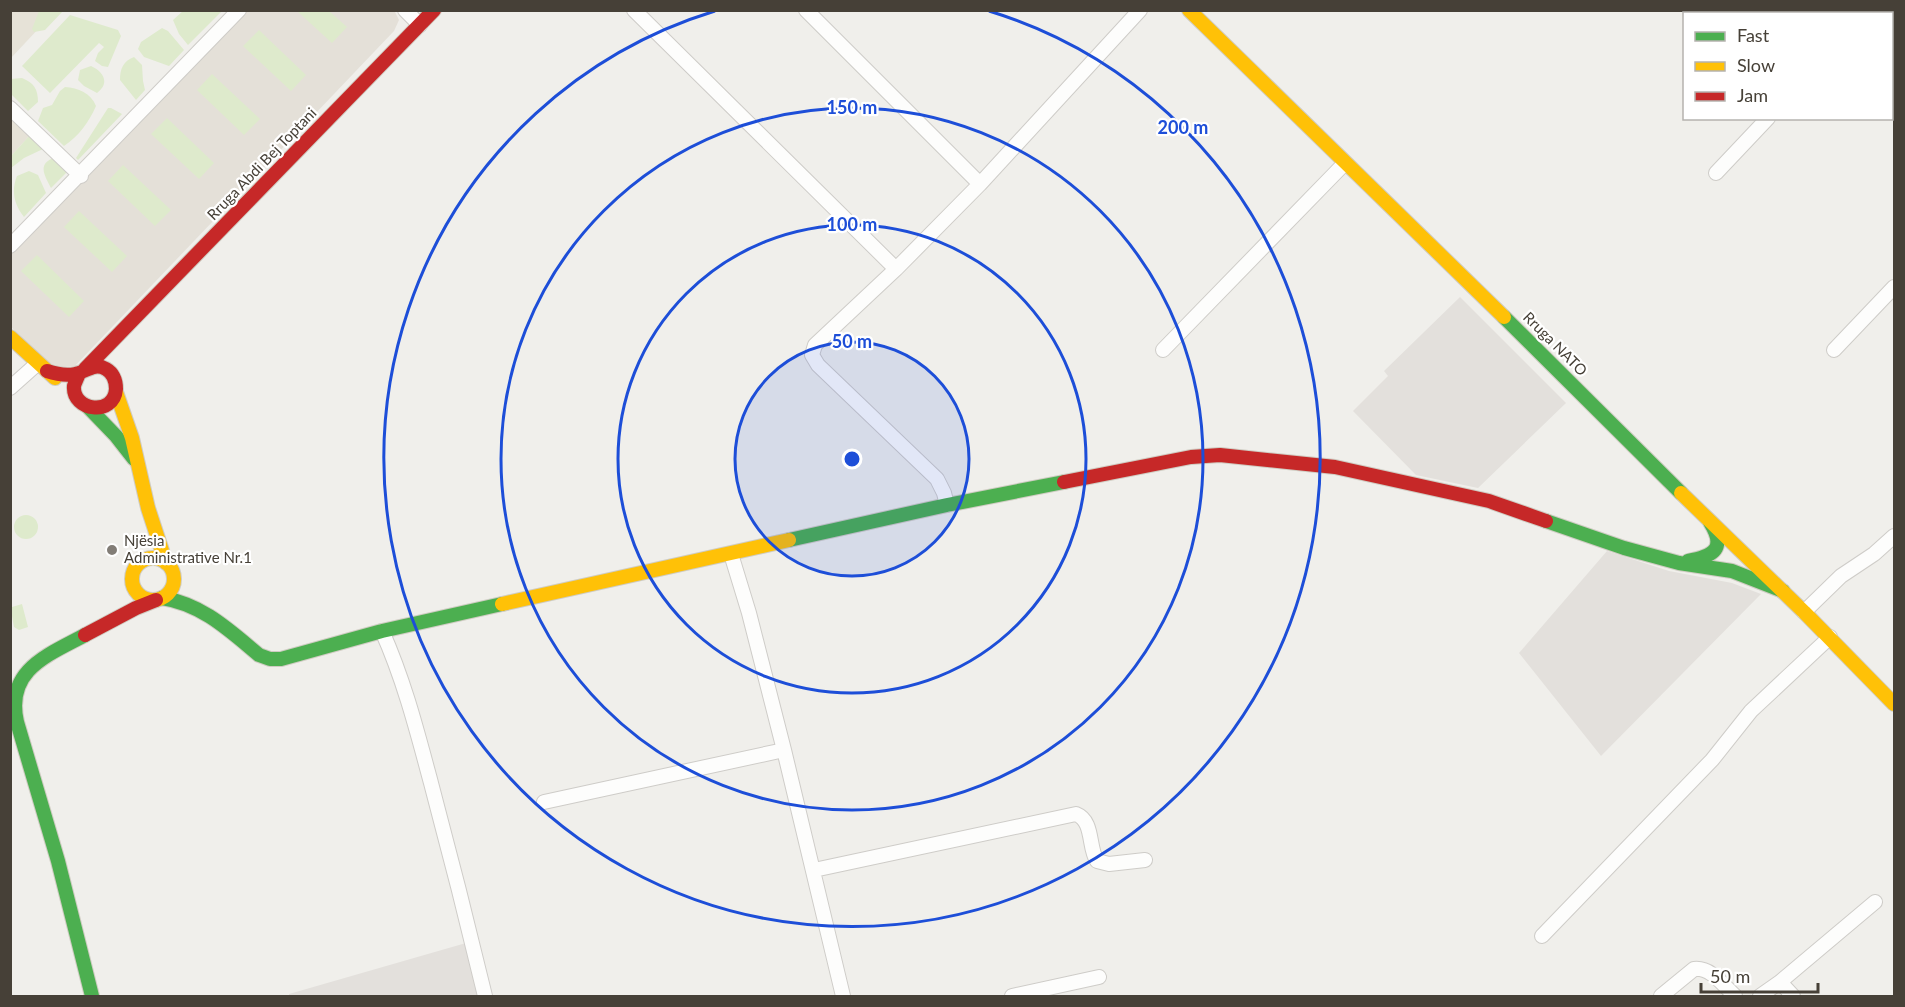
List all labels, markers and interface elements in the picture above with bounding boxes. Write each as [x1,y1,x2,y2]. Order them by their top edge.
legend [1683,12,1893,120]
text: Fast [1737,24,1770,46]
text: Slow [1737,54,1775,76]
text: Jam [1737,84,1768,106]
text: 150 m [827,96,877,118]
street label: Rruga Abdi Bej Toptani [203,103,320,223]
text: 200 m [1158,116,1208,138]
text: 100 m [827,213,877,235]
street label: Rruga NATO [1520,308,1591,379]
text: 50 m [832,330,872,352]
centre of rings [842,449,862,469]
place label: Njësia Administrative Nr.1 [124,531,252,566]
marker: Njësia Administrative Nr.1 [105,543,119,557]
scale bar [1701,956,1818,994]
text: 50 m [1710,965,1750,987]

